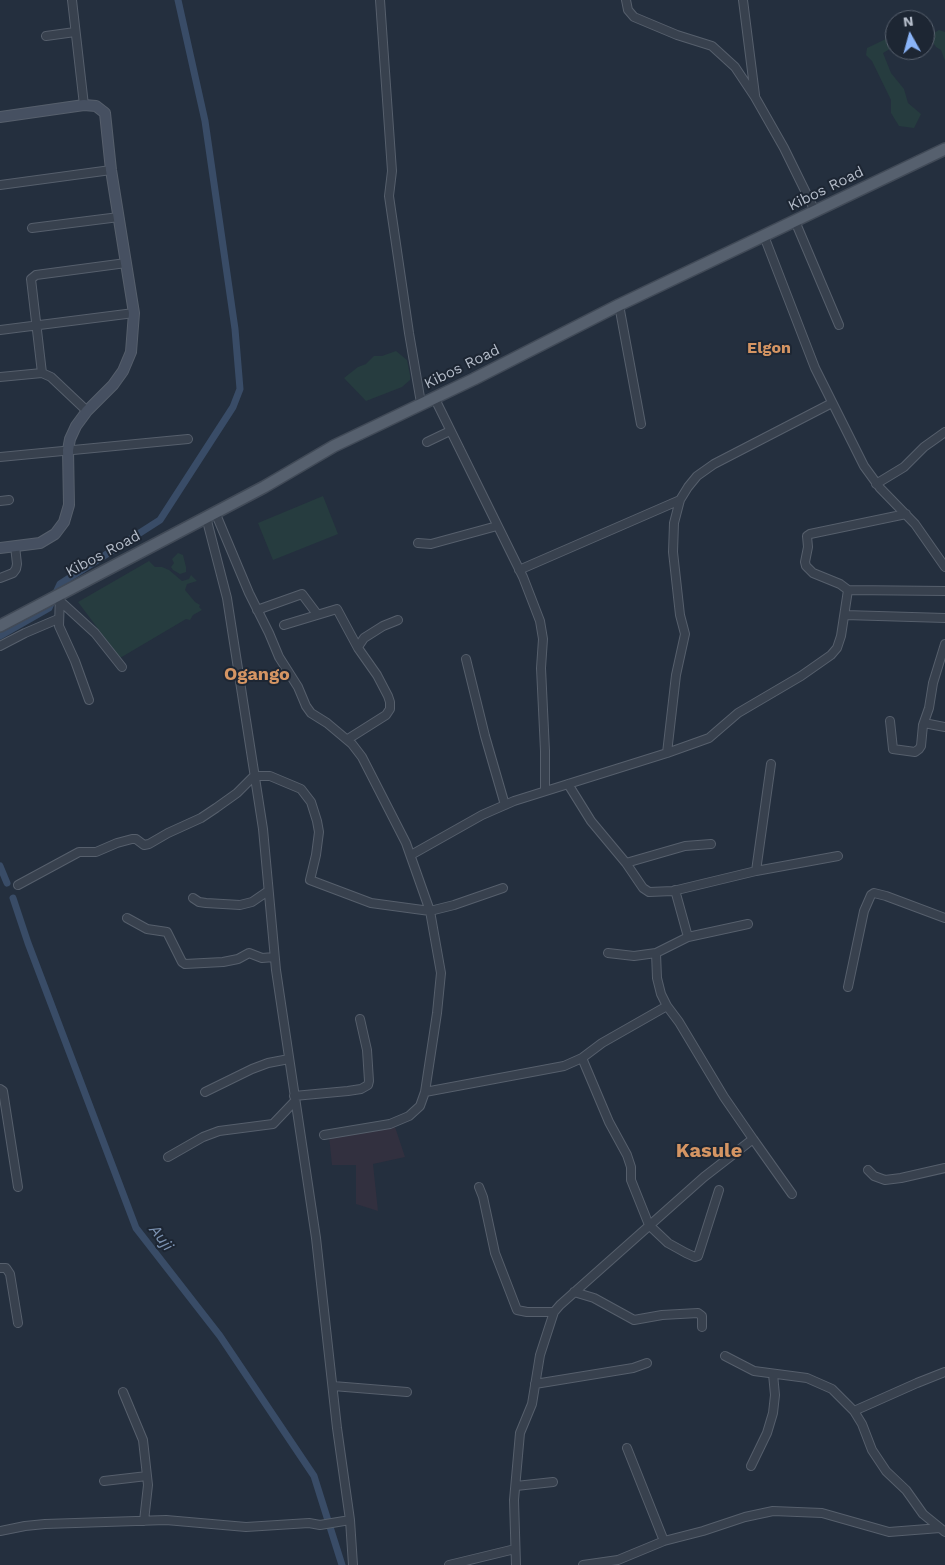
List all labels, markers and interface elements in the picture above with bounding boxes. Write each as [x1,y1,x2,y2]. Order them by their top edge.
north arrow [885,10,935,60]
text: N [902,13,914,30]
street label: Kibos Road [785,163,867,215]
district label: Elgon [747,338,791,358]
street label: Kibos Road [421,341,503,393]
street label: Kibos Road [63,527,143,581]
district label: Ogango [224,664,290,686]
district label: Kasule [676,1139,742,1163]
water label: Auji [145,1221,177,1255]

